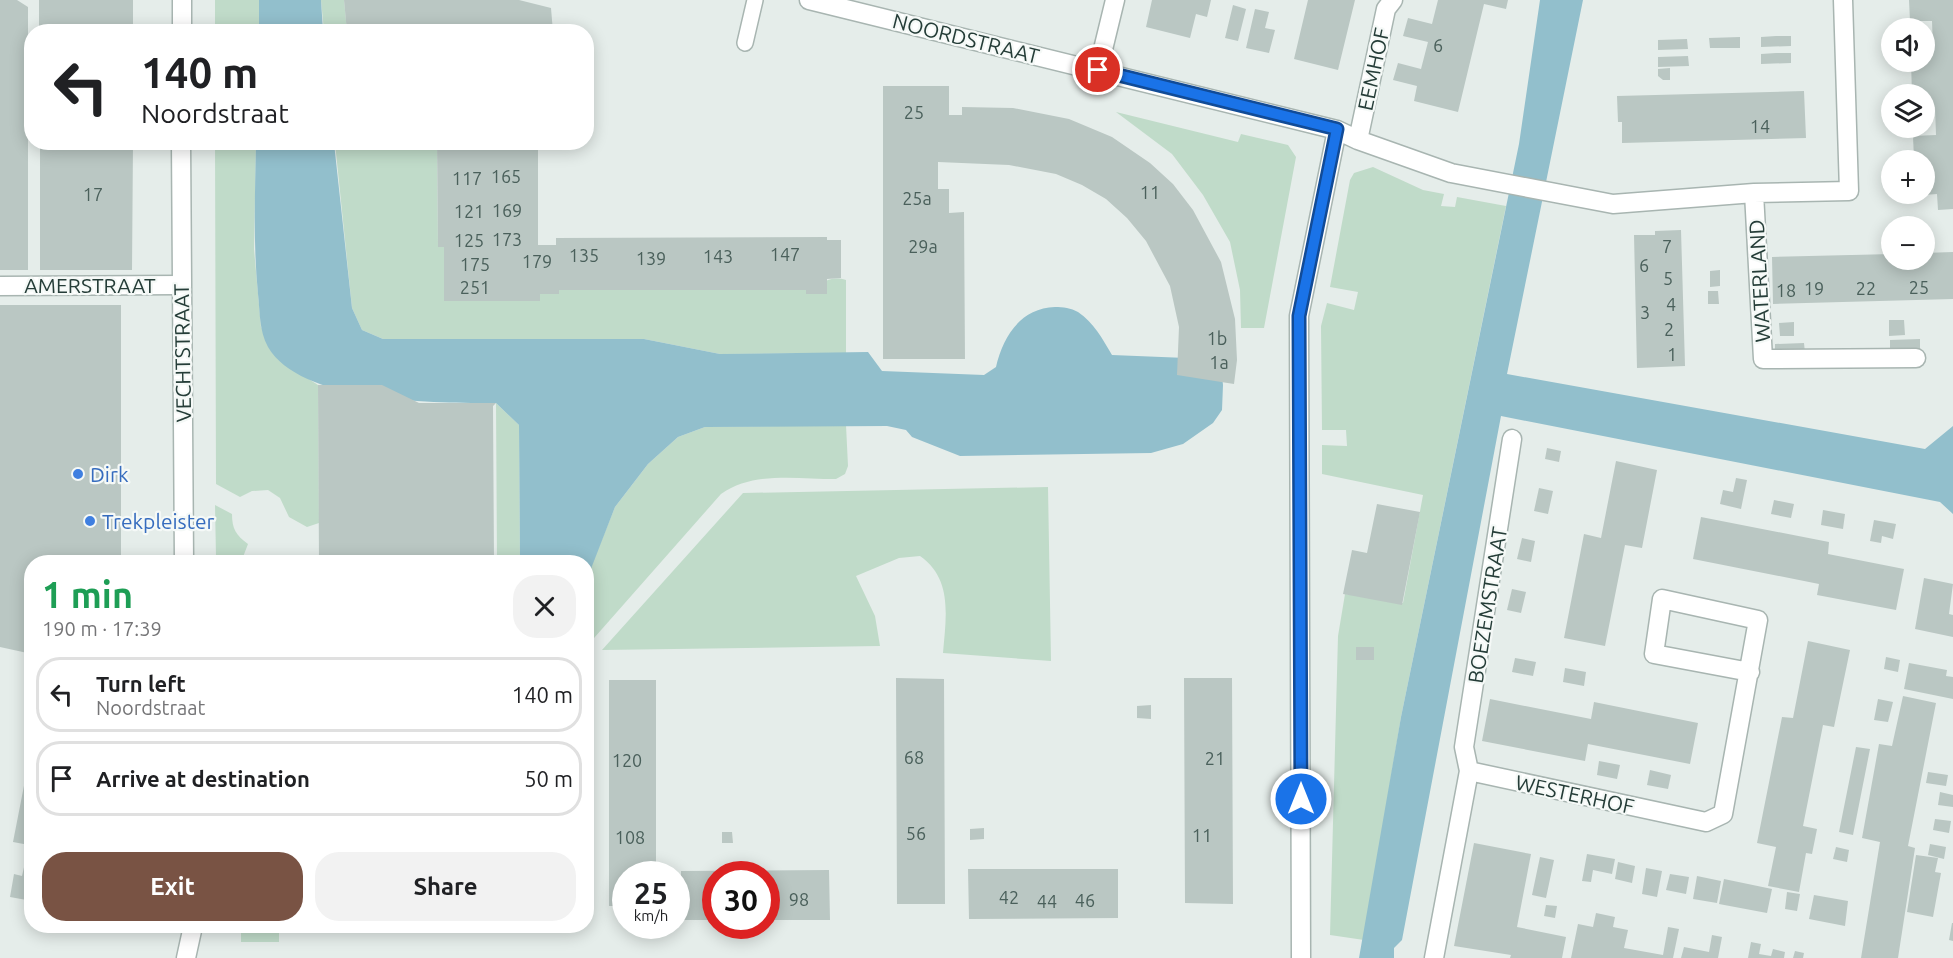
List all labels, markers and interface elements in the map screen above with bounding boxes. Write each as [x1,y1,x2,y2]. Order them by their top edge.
street label: NOORDSTRAAT [890,8,1042,68]
map controls [1881,18,1935,270]
button: sound [1881,18,1935,72]
street label: EEMHOF [1353,26,1393,112]
house number: 6 [1433,35,1443,55]
pin [1072,44,1123,95]
icon: left [42,48,120,126]
text: 140 m [141,49,258,96]
icon: arrive [1081,53,1114,86]
button: layers [1881,84,1935,138]
text: Noordstraat [141,98,289,128]
house number: 25 [904,102,924,122]
house number: 14 [1750,116,1770,136]
button: + [1881,150,1935,204]
house number: 165 [491,166,521,186]
house number: 117 [452,168,482,188]
house number: 11 [1140,182,1160,202]
house number: 17 [83,184,103,204]
house number: 25a [902,188,932,208]
house number: 169 [492,200,522,220]
house number: 121 [454,201,484,221]
button: − [1881,216,1935,270]
street label: WATERLAND [1744,219,1774,343]
house number: 173 [492,229,522,249]
house number: 125 [454,230,484,250]
house number: 29a [908,236,938,256]
house number: 7 [1662,236,1672,256]
house number: 147 [770,244,800,264]
house number: 135 [569,245,599,265]
house number: 143 [703,246,733,266]
house number: 139 [636,248,666,268]
house number: 179 [522,251,552,271]
house number: 175 [460,254,490,274]
house number: 6 [1639,255,1649,275]
house number: 5 [1663,268,1673,288]
street label: AMERSTRAAT [24,273,156,297]
house number: 251 [460,277,490,297]
house number: 25 [1909,277,1929,297]
house number: 19 [1804,278,1824,298]
house number: 22 [1856,278,1876,298]
house number: 18 [1776,280,1796,300]
street label: VECHTSTRAAT [169,283,195,423]
house number: 4 [1666,294,1676,314]
house number: 3 [1640,302,1650,322]
house number: 2 [1664,319,1674,339]
house number: 1b [1207,328,1227,348]
house number: 1 [1667,344,1677,364]
house number: 1a [1209,352,1229,372]
place label: Dirk [90,462,129,486]
marker: Dirk [71,467,85,481]
place label: Trekpleister [102,509,214,533]
marker: Trekpleister [83,514,97,528]
street label: BOEZEMSTRAAT [1463,525,1511,685]
text: 1 min [42,574,133,615]
button: close [513,575,576,638]
text: 190 m · 17:39 [42,617,162,640]
text: Turn left [96,671,186,696]
icon: left [45,678,78,711]
text: 140 m [512,682,573,707]
text: Noordstraat [96,696,205,719]
house number: 68 [904,747,924,767]
house number: 21 [1205,748,1225,768]
house number: 120 [612,750,642,770]
icon: arrive [45,762,78,795]
text: Arrive at destination [96,766,310,791]
text: 50 m [524,766,573,791]
position arrow [1269,767,1333,831]
street label: WESTERHOF [1513,770,1637,818]
house number: 56 [906,823,926,843]
house number: 11 [1192,825,1212,845]
house number: 108 [615,827,645,847]
button: Exit [42,852,303,921]
button: Share [315,852,576,921]
speed limit sign: 30 [702,861,780,939]
text: 25 [634,876,668,910]
house number: 42 [999,887,1019,907]
house number: 98 [789,889,809,909]
house number: 46 [1075,890,1095,910]
house number: 44 [1037,891,1057,911]
text: km/h [634,907,668,924]

